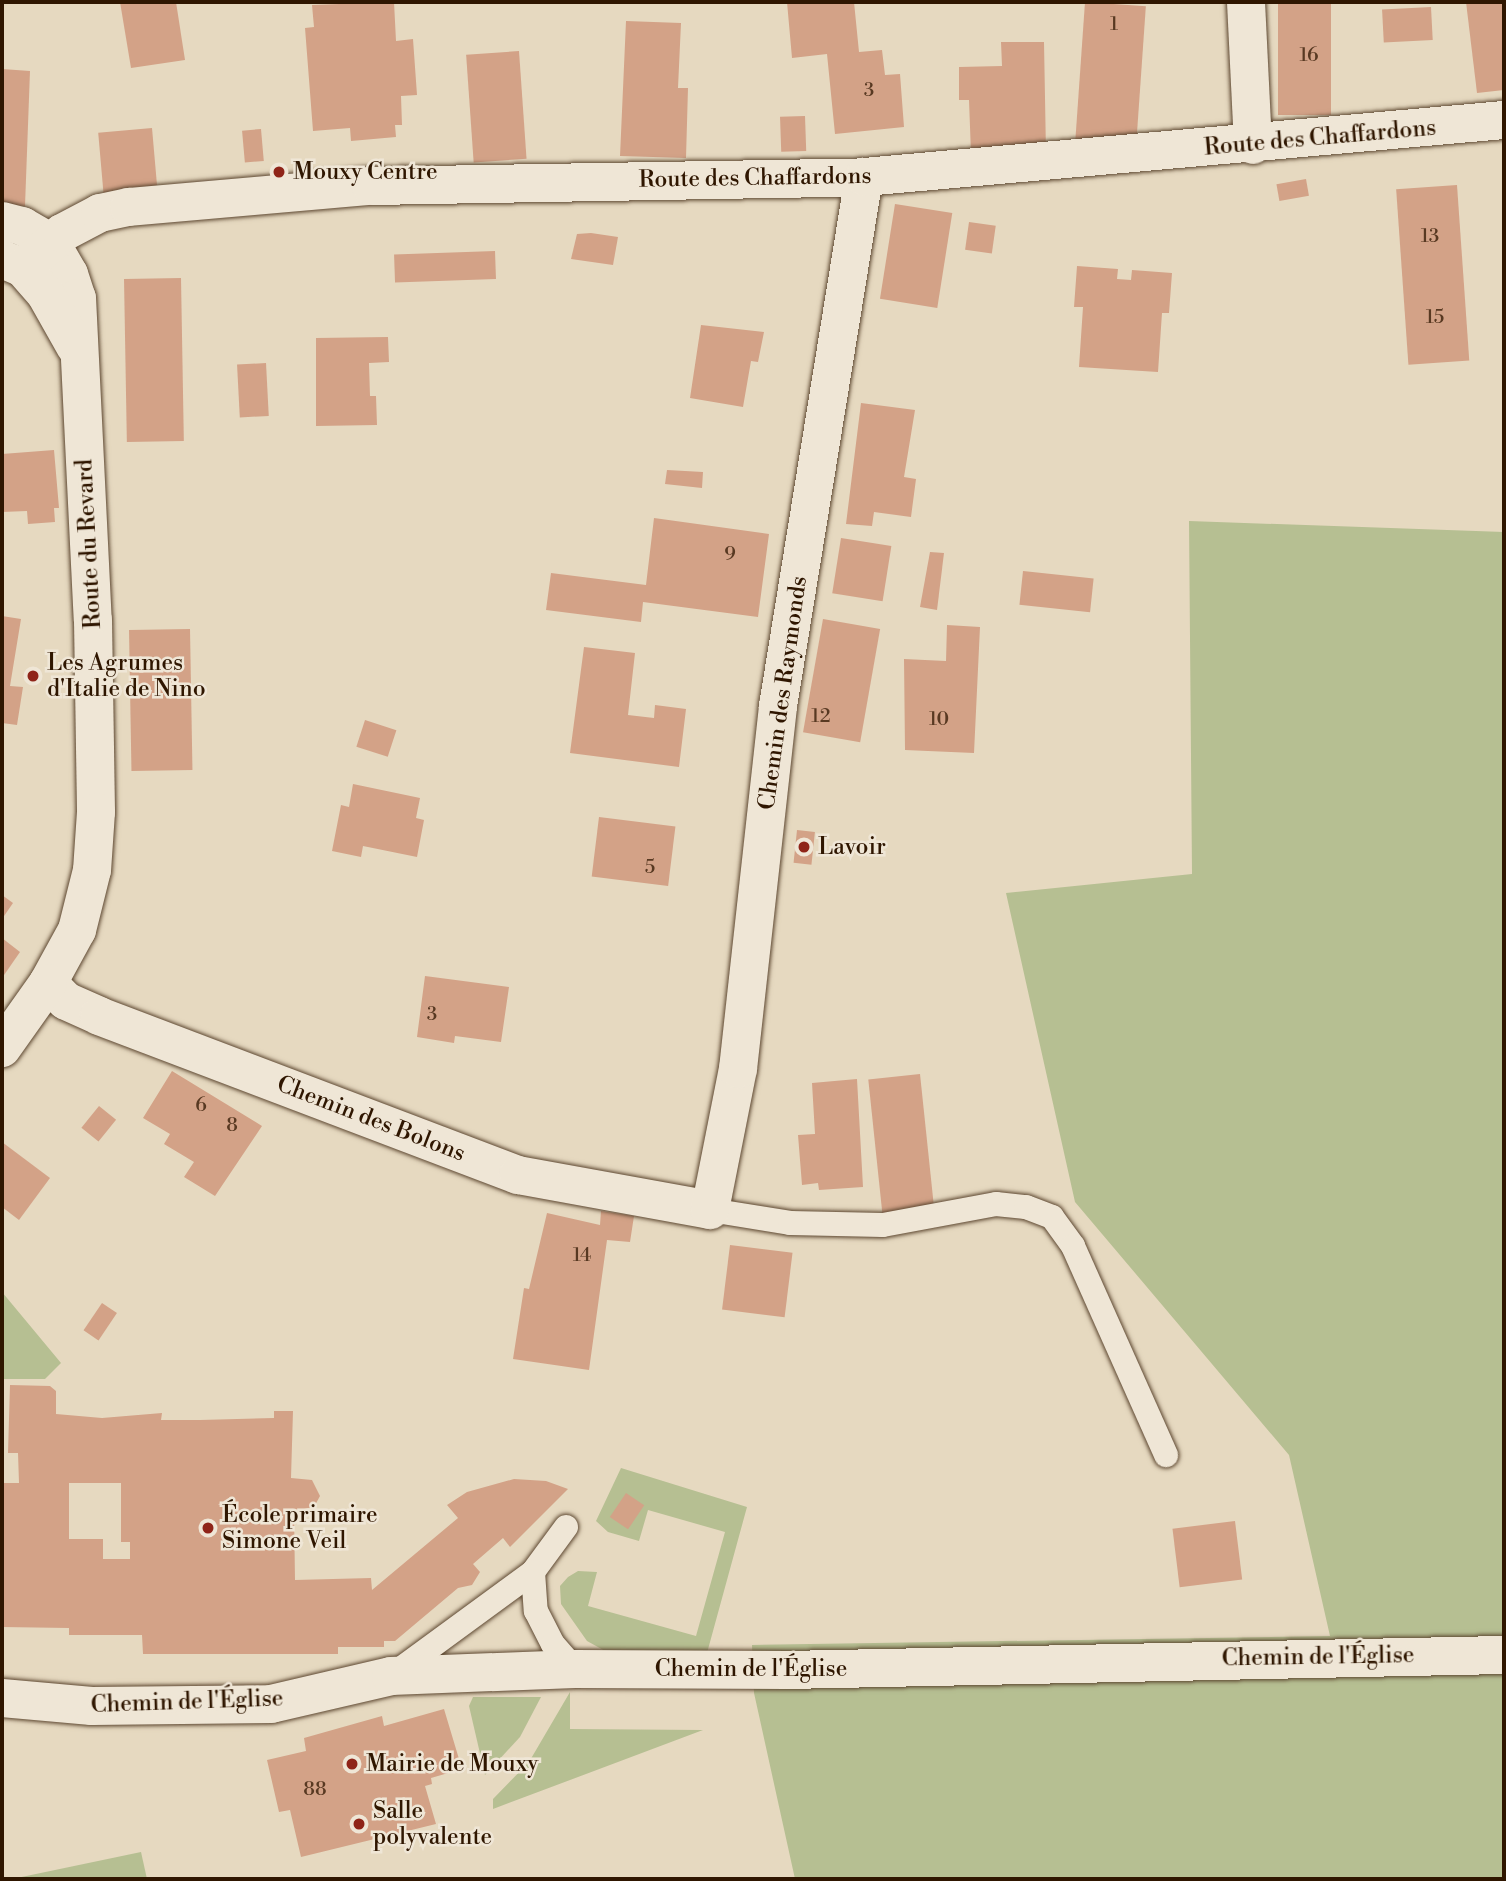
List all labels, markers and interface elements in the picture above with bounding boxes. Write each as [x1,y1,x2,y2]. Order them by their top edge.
house number: 1 [1110,14,1118,36]
house number: 16 [1299,45,1319,67]
house number: 3 [864,80,874,102]
street label: Route des Chaffardons [1203,114,1437,162]
place label: Mouxy Centre [293,158,438,186]
street label: Route des Chaffardons [638,162,872,194]
marker: Mouxy Centre [271,164,287,180]
house number: 13 [1421,226,1439,248]
house number: 15 [1426,307,1444,329]
street label: Route du Revard [71,458,107,630]
house number: 9 [724,544,736,566]
street label: Chemin des Raymonds [753,574,813,812]
place label: Les Agrumes d'Italie de Nino [47,649,206,703]
marker: Les Agrumes d'Italie de Nino [25,668,41,684]
house number: 12 [811,706,831,728]
house number: 10 [929,709,949,731]
place label: Lavoir [818,833,886,861]
marker: Lavoir [796,839,812,855]
house number: 5 [645,857,655,879]
house number: 3 [427,1004,437,1026]
street label: Chemin des Bolons [273,1070,469,1168]
house number: 6 [195,1095,207,1117]
house number: 8 [226,1115,238,1137]
house number: 14 [573,1245,591,1267]
place label: École primaire Simone Veil [222,1501,378,1555]
marker: École primaire Simone Veil [200,1520,216,1536]
street label: Chemin de l'Église [1221,1642,1415,1672]
street label: Chemin de l'Église [655,1655,847,1683]
street label: Chemin de l'Église [90,1685,284,1719]
place label: Mairie de Mouxy [366,1750,538,1778]
marker: Mairie de Mouxy [344,1756,360,1772]
house number: 88 [303,1779,327,1801]
place label: Salle polyvalente [373,1797,492,1851]
marker: Salle polyvalente [351,1816,367,1832]

